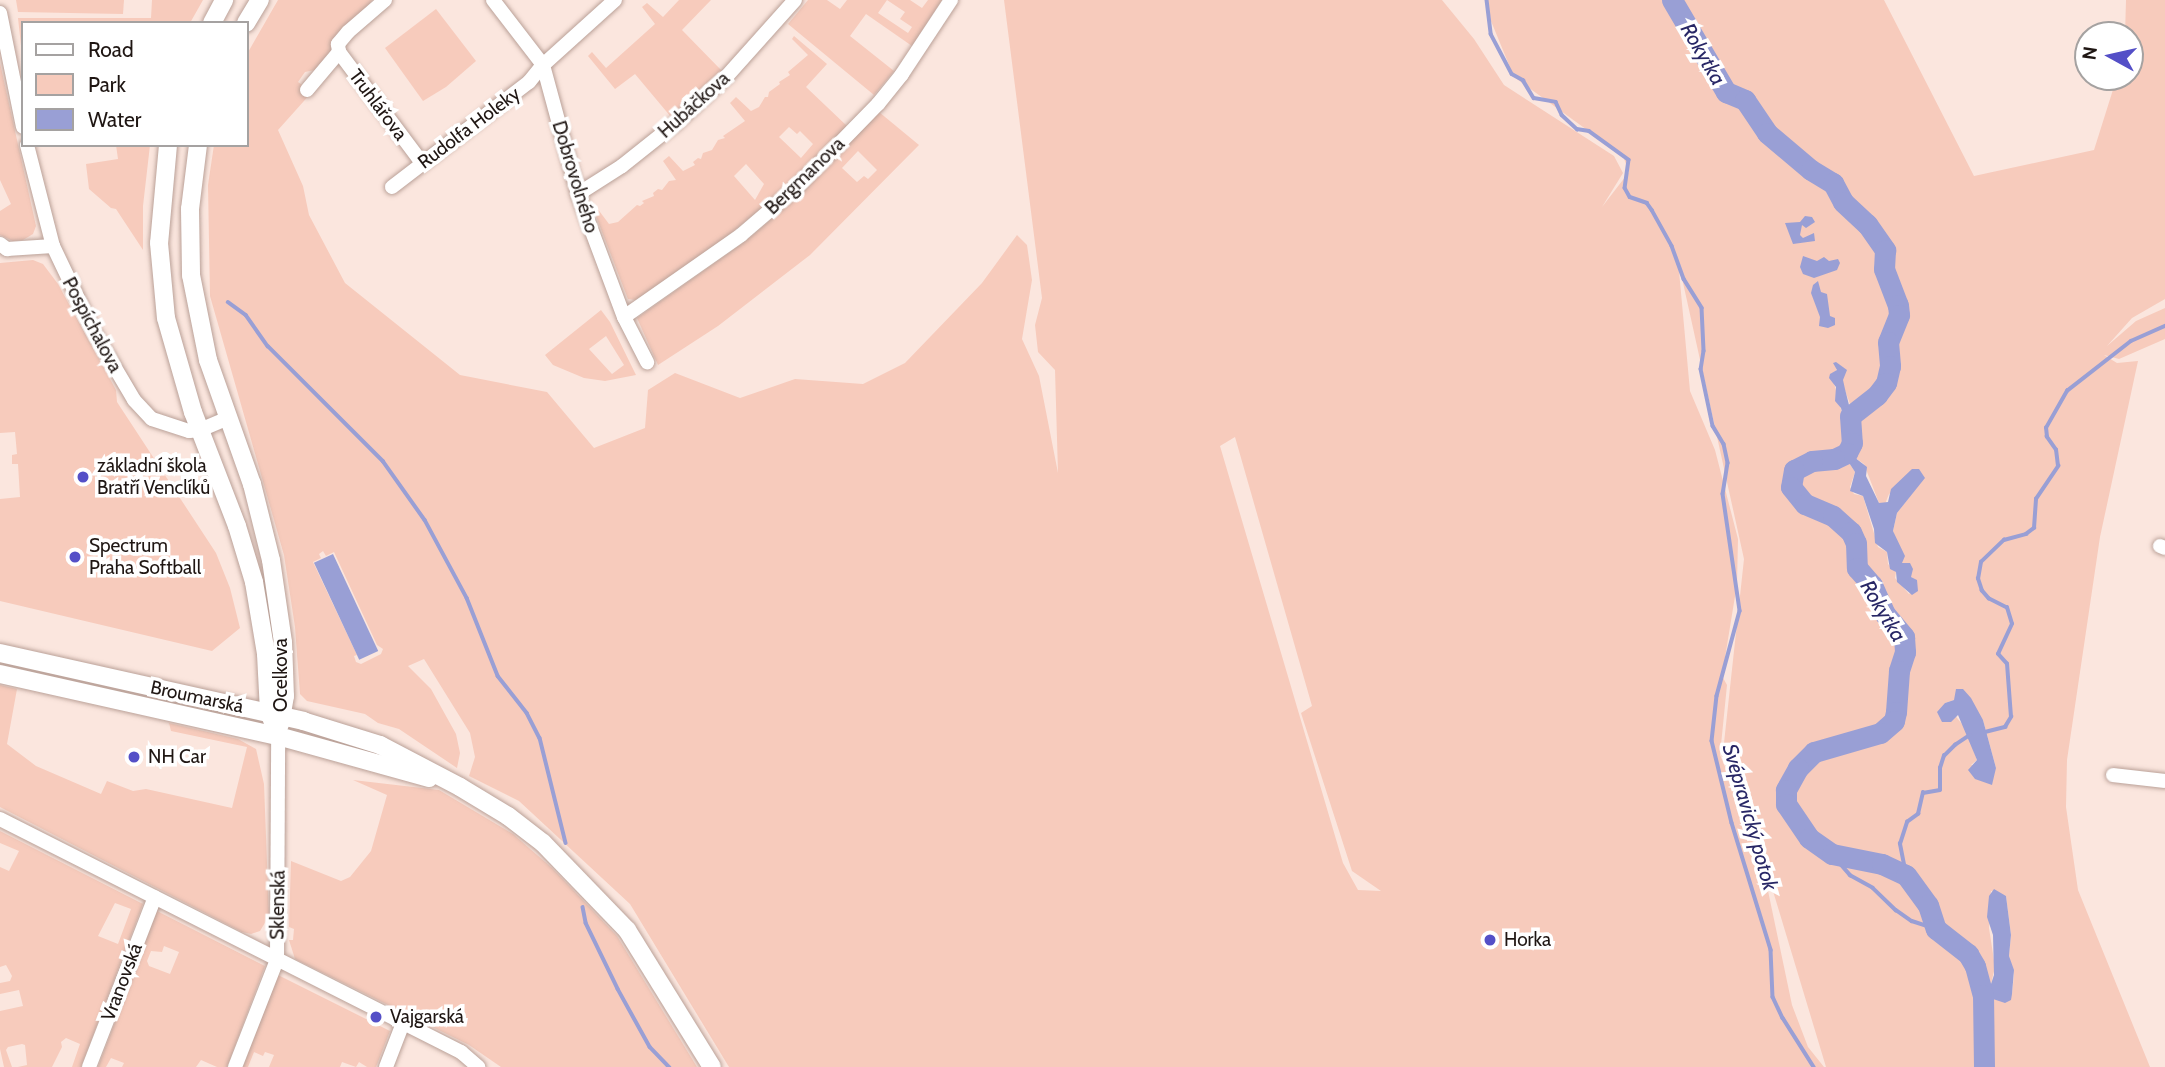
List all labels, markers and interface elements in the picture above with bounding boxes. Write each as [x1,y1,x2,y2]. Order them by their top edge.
water label: Rokytka [1675,18,1731,90]
legend [21,21,248,147]
north arrow [2074,21,2144,91]
text: Road [88,37,134,62]
text: N [2077,45,2102,62]
street label: Truhlářova [344,65,412,145]
street label: Hubáčkova [654,67,734,143]
text: Park [88,72,126,97]
street label: Rudolfa Holeky [413,82,525,174]
text: Water [88,107,141,132]
street label: Dobrovolného [547,118,603,236]
street label: Bergmanova [761,133,849,219]
street label: Pospíchalova [57,273,127,377]
place label: základní škola Bratří Venclíků [97,455,210,499]
marker: základní škola Bratří Venclíků [75,469,91,485]
place label: Spectrum Praha Softball [89,535,201,579]
marker: Spectrum Praha Softball [67,549,83,565]
water label: Rokytka [1855,576,1911,646]
street label: Ocelkova [270,638,292,712]
street label: Broumarská [148,676,246,718]
water label: Svépravický potok [1717,741,1783,893]
place label: NH Car [148,746,206,768]
marker: NH Car [126,749,142,765]
street label: Sklenská [266,870,290,940]
place label: Horka [1504,929,1551,951]
marker: Horka [1482,932,1498,948]
street label: Vranovská [97,940,147,1024]
place label: Vajgarská [390,1006,464,1028]
marker: Vajgarská [368,1009,384,1025]

